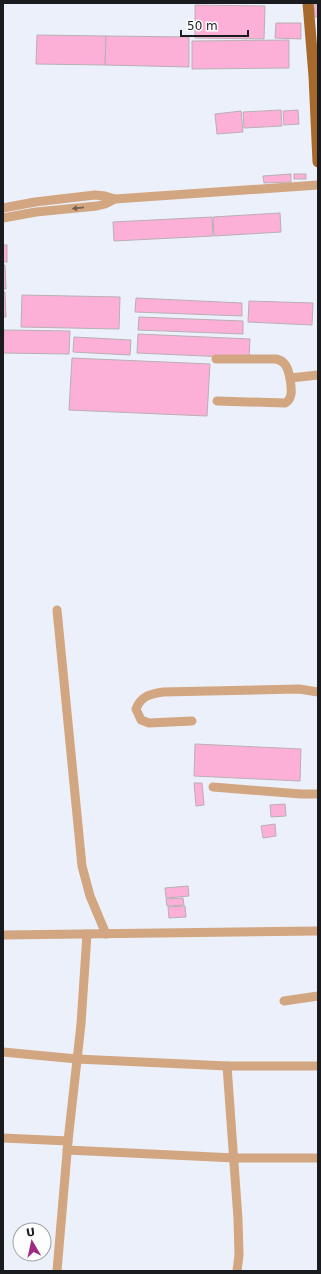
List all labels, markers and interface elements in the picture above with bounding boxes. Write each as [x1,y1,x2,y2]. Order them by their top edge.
scale bar [181,12,248,38]
text: 50 m [187,19,218,33]
one-way arrow [72,205,84,211]
north arrow [12,1222,52,1262]
text: U [25,1225,36,1240]

